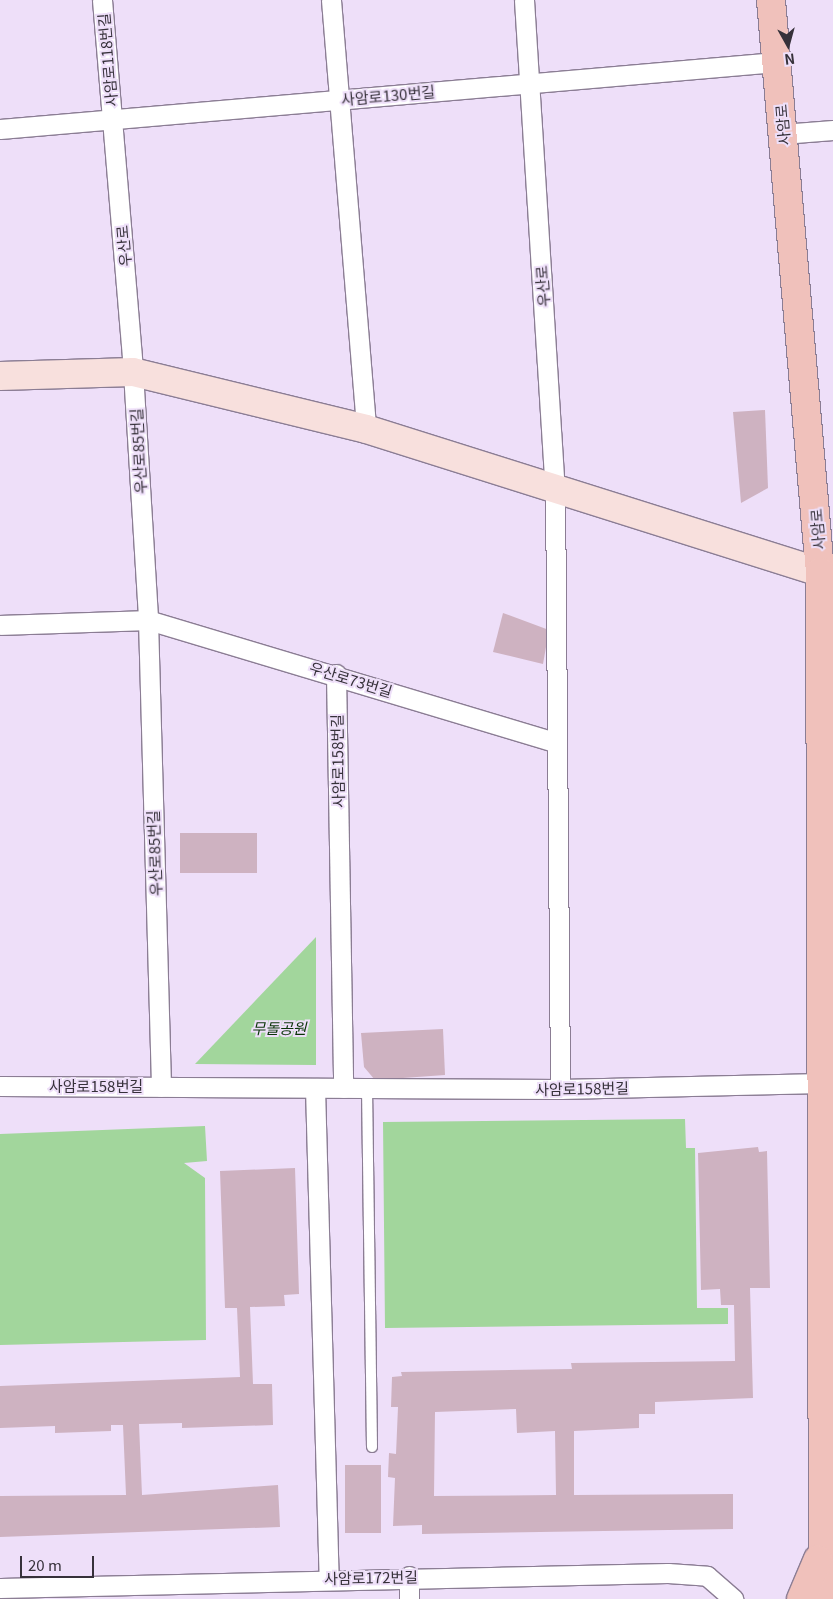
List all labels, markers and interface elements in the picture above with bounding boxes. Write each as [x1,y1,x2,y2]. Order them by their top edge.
street label: 사암로118번길 [94,12,120,108]
north arrow [763,20,813,70]
text: N [783,49,796,70]
street label: 사암로130번길 [340,82,436,108]
street label: 사암로 [771,104,793,146]
street label: 우산로 [112,225,134,267]
street label: 우산로 [532,265,552,307]
street label: 우산로85번길 [127,408,149,494]
street label: 사암로 [806,508,828,550]
street label: 우산로73번길 [307,658,395,700]
street label: 사암로158번길 [327,714,347,808]
street label: 우산로85번길 [144,810,164,896]
park label: 무돌공원 [251,1019,307,1037]
street label: 사암로158번길 [49,1077,143,1095]
street label: 사암로158번길 [535,1078,629,1098]
scale bar [22,1546,96,1578]
text: 20 m [28,1554,62,1575]
street label: 사암로172번길 [324,1567,418,1587]

